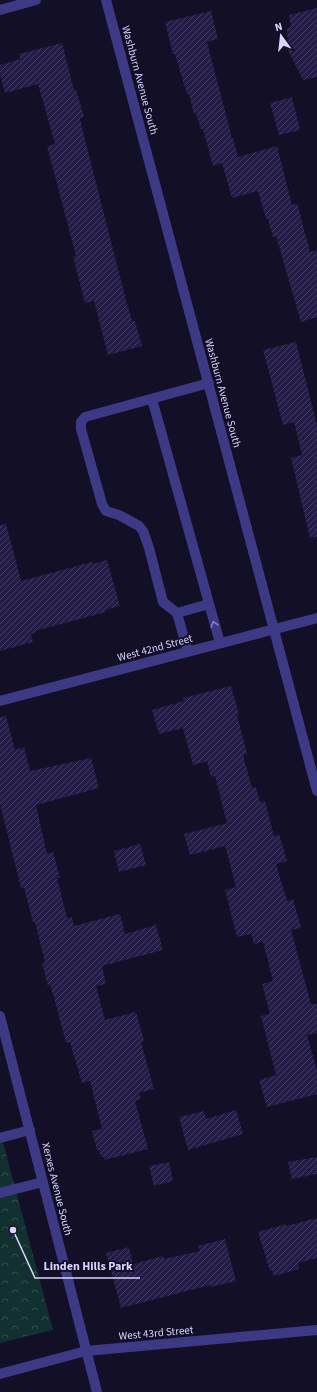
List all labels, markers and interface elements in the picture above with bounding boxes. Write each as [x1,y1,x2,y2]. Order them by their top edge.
north arrow [261,16,301,56]
text: N [273,19,284,35]
street label: Washburn Avenue South [118,24,162,136]
street label: Washburn Avenue South [201,337,245,449]
one-way arrow [210,621,219,628]
street label: West 42nd Street [116,631,195,665]
street label: Xerxes Avenue South [38,1141,76,1237]
callout: Linden Hills Park [35,1254,140,1278]
text: Linden Hills Park [43,1258,133,1275]
street label: West 43rd Street [118,1322,194,1344]

